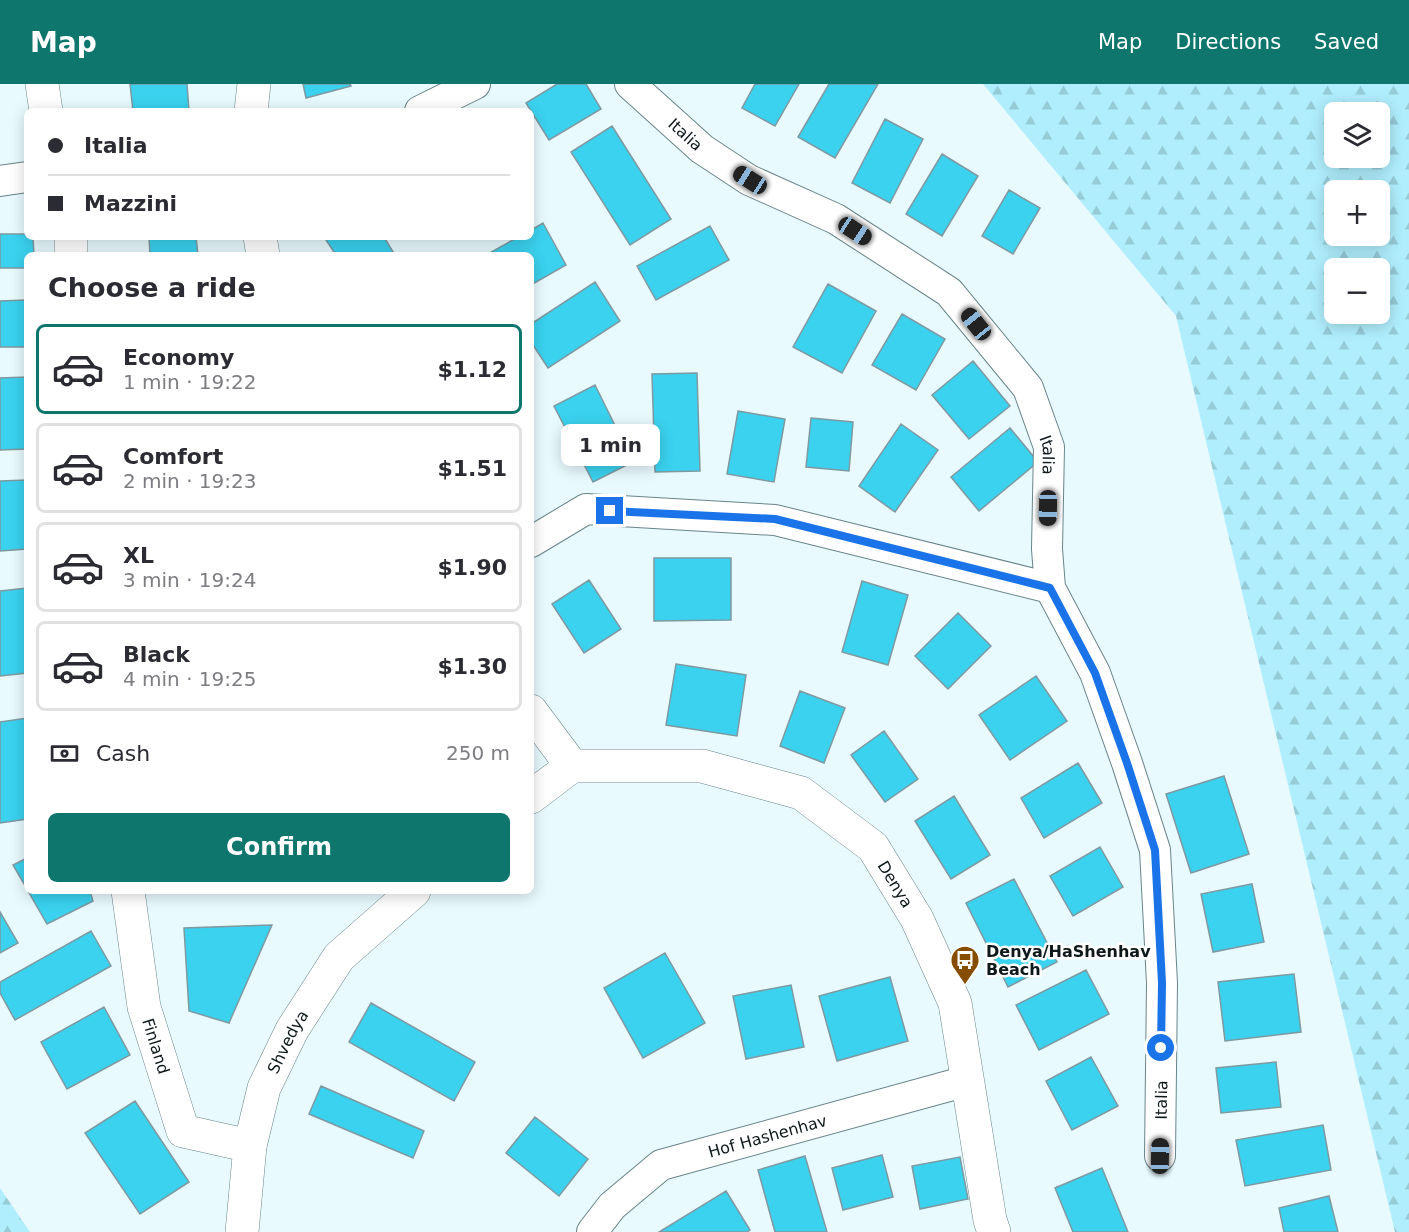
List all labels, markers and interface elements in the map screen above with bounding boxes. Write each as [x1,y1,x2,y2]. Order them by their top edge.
text: Map [30,26,97,59]
text: Map [1098,30,1142,54]
text: Directions [1175,30,1281,54]
text: Saved [1314,30,1379,54]
map controls [1324,102,1390,324]
button: layers [1324,102,1390,168]
street label: Italia [664,114,706,155]
text: Italia [84,133,147,158]
car [730,163,770,197]
button: + [1324,180,1390,246]
text: Mazzini [84,191,177,216]
car [835,214,875,248]
button: − [1324,258,1390,324]
text: Choose a ride [48,272,256,303]
car [958,304,994,344]
icon: car [51,342,105,396]
text: Economy [123,345,234,370]
text: $1.12 [437,357,507,382]
text: 1 min · 19:22 [123,370,257,394]
callout: 1 min [560,424,660,466]
text: 1 min [579,433,642,457]
street label: Italia [1036,433,1058,475]
icon: car [51,441,105,495]
text: Comfort [123,444,223,469]
text: $1.51 [437,456,507,481]
text: 2 min · 19:23 [123,469,257,493]
car [1039,490,1057,526]
route end [596,497,623,524]
icon: car [51,540,105,594]
text: XL [123,543,154,568]
text: $1.90 [437,555,507,580]
text: 3 min · 19:24 [123,568,257,592]
icon: car [51,639,105,693]
text: Black [123,642,190,667]
text: $1.30 [437,654,507,679]
text: 4 min · 19:25 [123,667,257,691]
icon: cash [48,737,81,770]
text: Cash [96,741,150,766]
text: 250 m [446,741,510,765]
button: Confirm [48,813,510,882]
street label: Denya [874,857,917,911]
place label: Denya/HaShenhav Beach [986,942,1151,979]
bus stop icon: Denya/HaShenhav Beach [949,944,981,986]
street label: Shvedya [263,1007,312,1077]
street label: Finland [138,1016,173,1076]
route start [1147,1034,1174,1061]
street label: Italia [1152,1080,1171,1120]
street label: Hof Hashenhav [706,1111,829,1162]
car [1151,1138,1169,1174]

